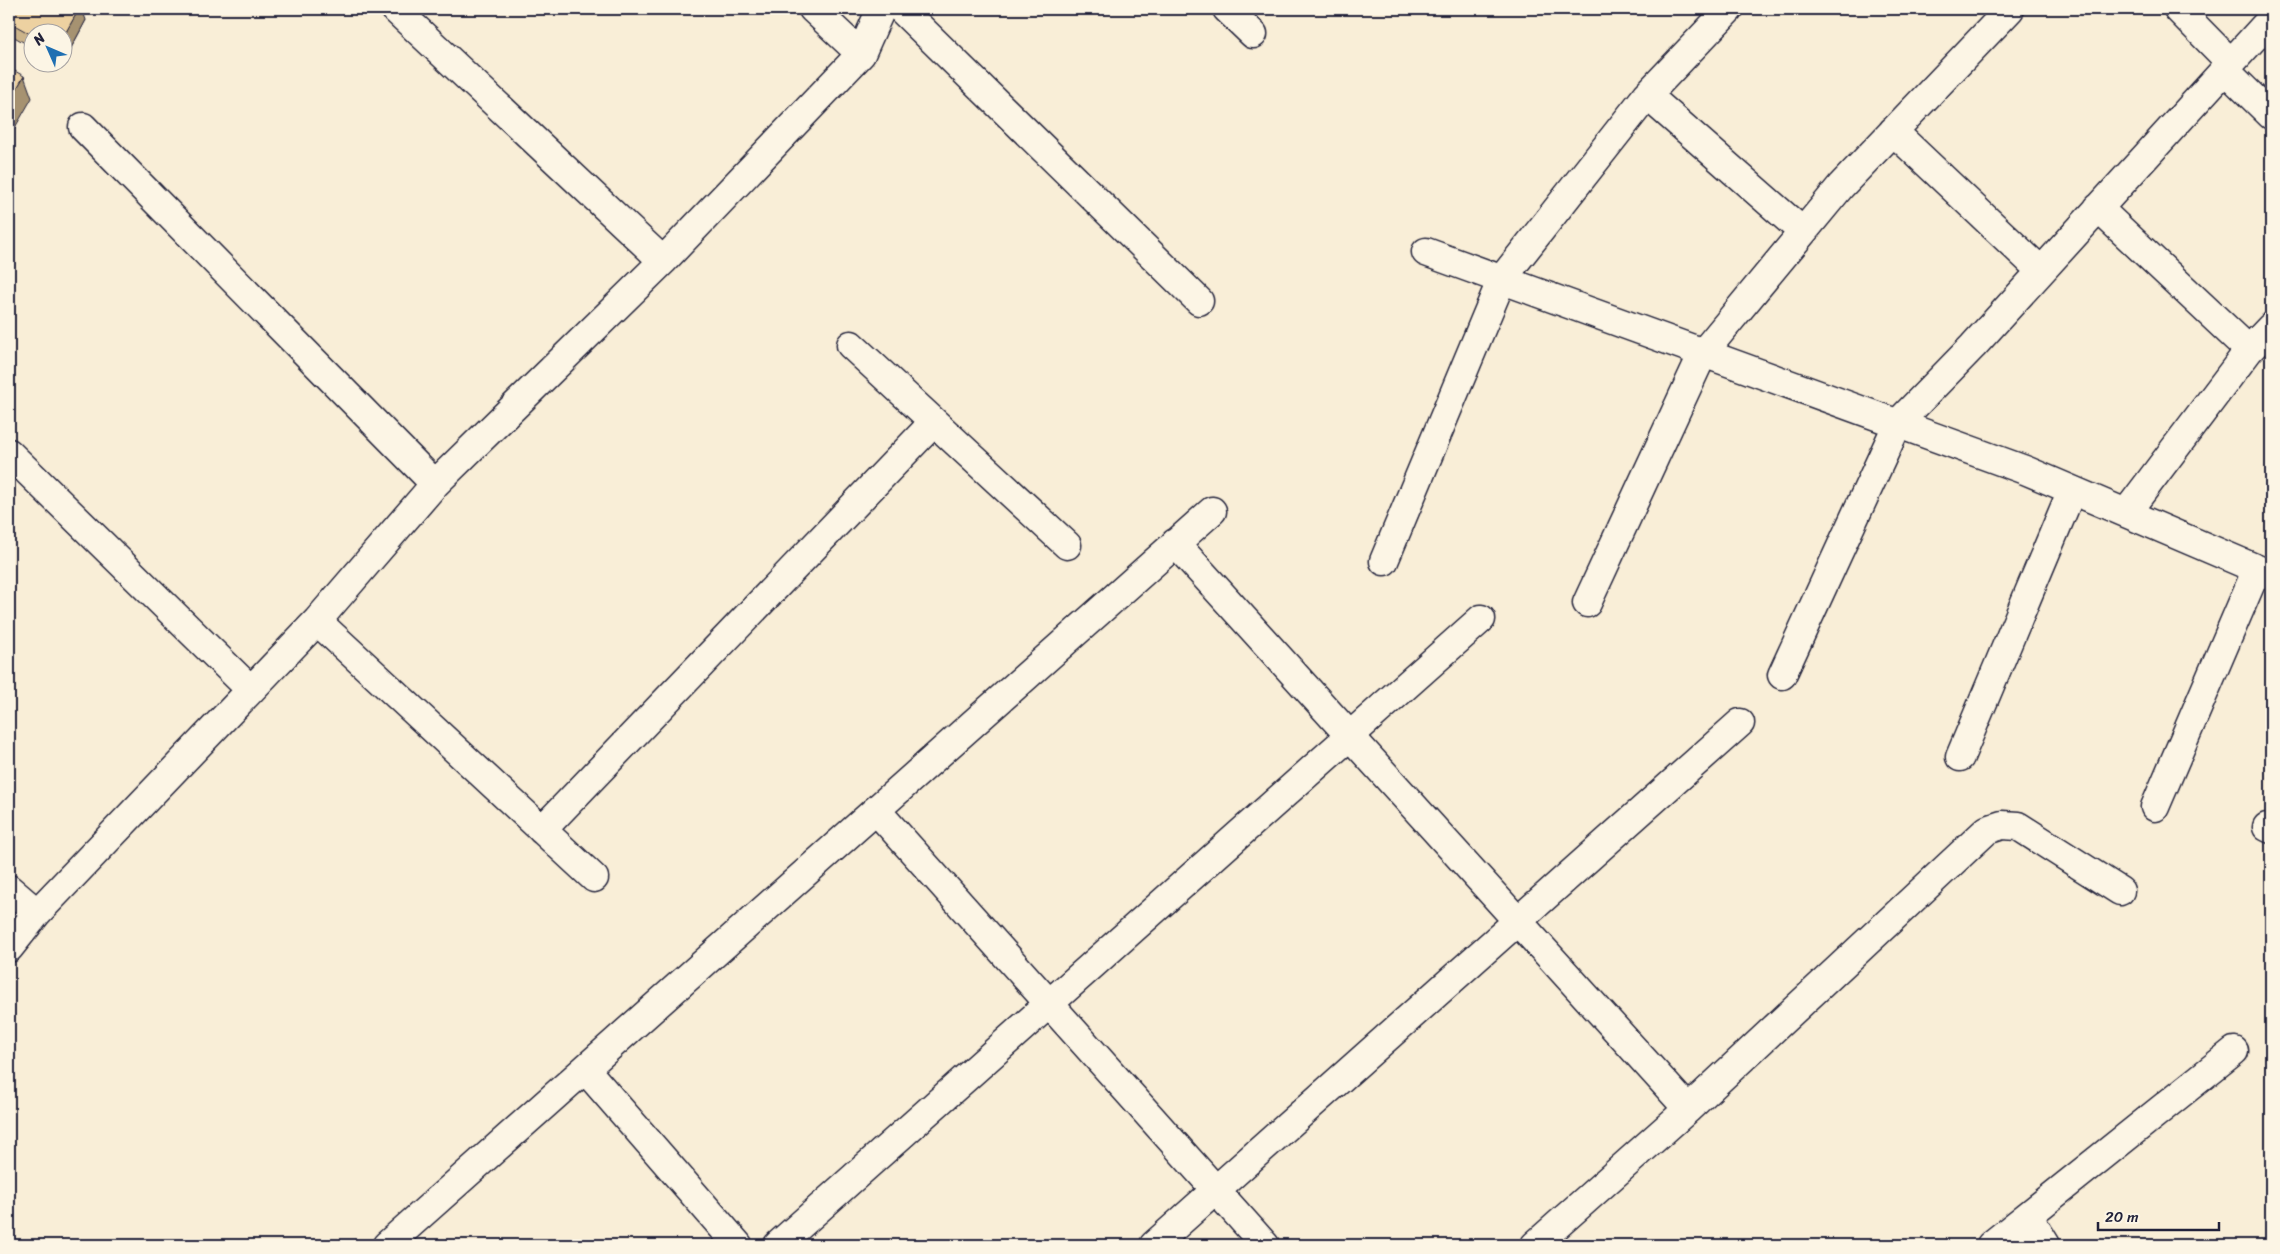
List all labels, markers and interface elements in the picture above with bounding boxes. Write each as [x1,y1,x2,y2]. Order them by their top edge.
north arrow [22,22,72,72]
text: N [26,27,52,52]
scale bar [2098,1199,2219,1231]
text: 20 m [2105,1204,2139,1230]

